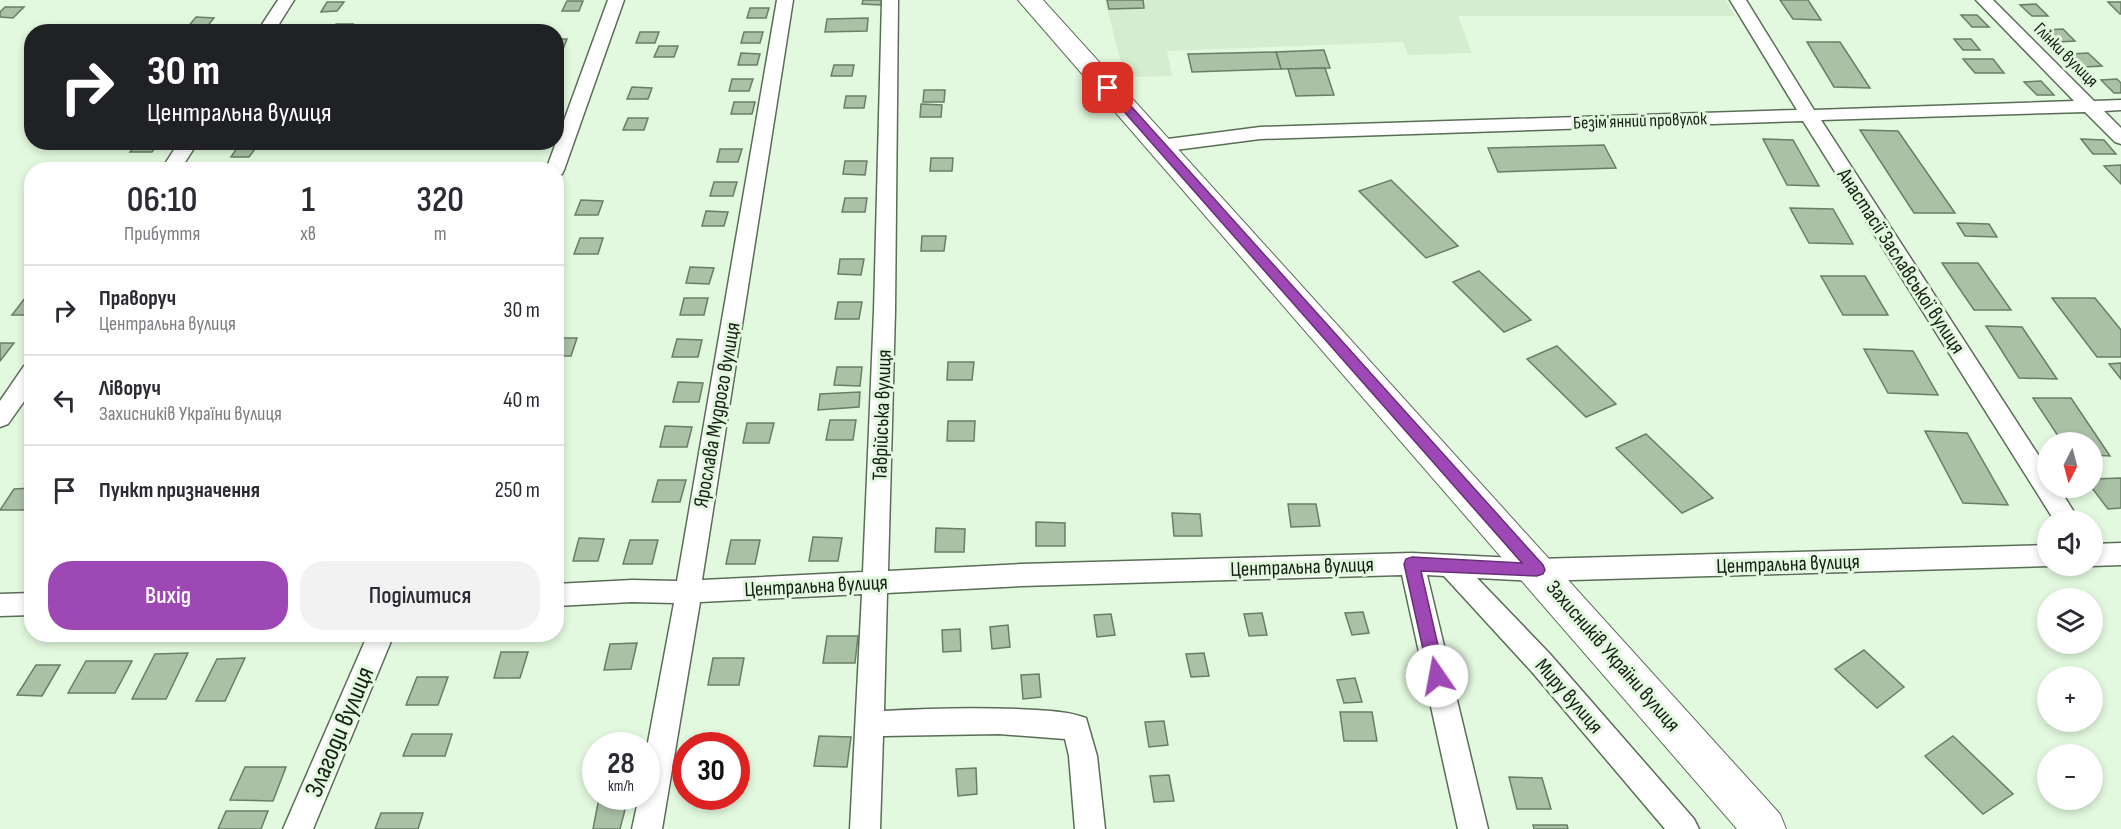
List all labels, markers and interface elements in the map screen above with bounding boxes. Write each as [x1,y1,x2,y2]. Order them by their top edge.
street label: Глінки вулиця [2029,18,2103,92]
text: 30 m [147,46,220,97]
icon: right [48,48,126,126]
pin [1082,62,1133,113]
icon: arrive [1091,71,1124,104]
text: Центральна вулиця [147,97,332,129]
street label: Безімʼянний провулок [1573,108,1707,134]
street label: Анастасії Заславської вулиця [1831,163,1970,358]
text: 06:10 [127,179,198,222]
text: 1 [301,179,315,222]
text: 320 [416,179,464,222]
text: Прибуття [124,222,200,246]
text: хв [300,222,316,246]
text: m [434,222,446,246]
text: Праворуч [99,285,176,312]
icon: right [48,294,81,327]
text: 30 m [503,297,540,324]
text: Центральна вулиця [99,312,236,336]
street label: Ярослава Мудрого вулиця [688,320,746,510]
street label: Таврійська вулиця [867,349,897,481]
text: Ліворуч [99,375,161,402]
icon: left [48,384,81,417]
text: 40 m [503,387,540,414]
text: Захисників України вулиця [99,402,282,426]
north arrow [2037,432,2103,498]
map controls [2037,432,2103,810]
icon: arrive [48,474,81,507]
text: Пункт призначення [99,477,260,504]
text: 250 m [495,477,540,504]
button: sound [2037,510,2103,576]
street label: Центральна вулиця [1716,549,1860,579]
street label: Центральна вулиця [1230,552,1374,582]
button: Вихід [48,561,288,630]
button: Поділитися [300,561,540,630]
street label: Центральна вулиця [744,570,888,602]
street label: Захисників України вулиця [1541,575,1685,737]
button: layers [2037,588,2103,654]
position arrow [1405,644,1469,708]
street label: Миру вулиця [1530,653,1608,739]
street label: Злагоди вулиця [299,662,381,802]
button: + [2037,666,2103,732]
speed limit sign: 30 [672,732,750,810]
button: − [2037,744,2103,810]
text: 28 [607,746,635,782]
text: km/h [608,777,634,796]

